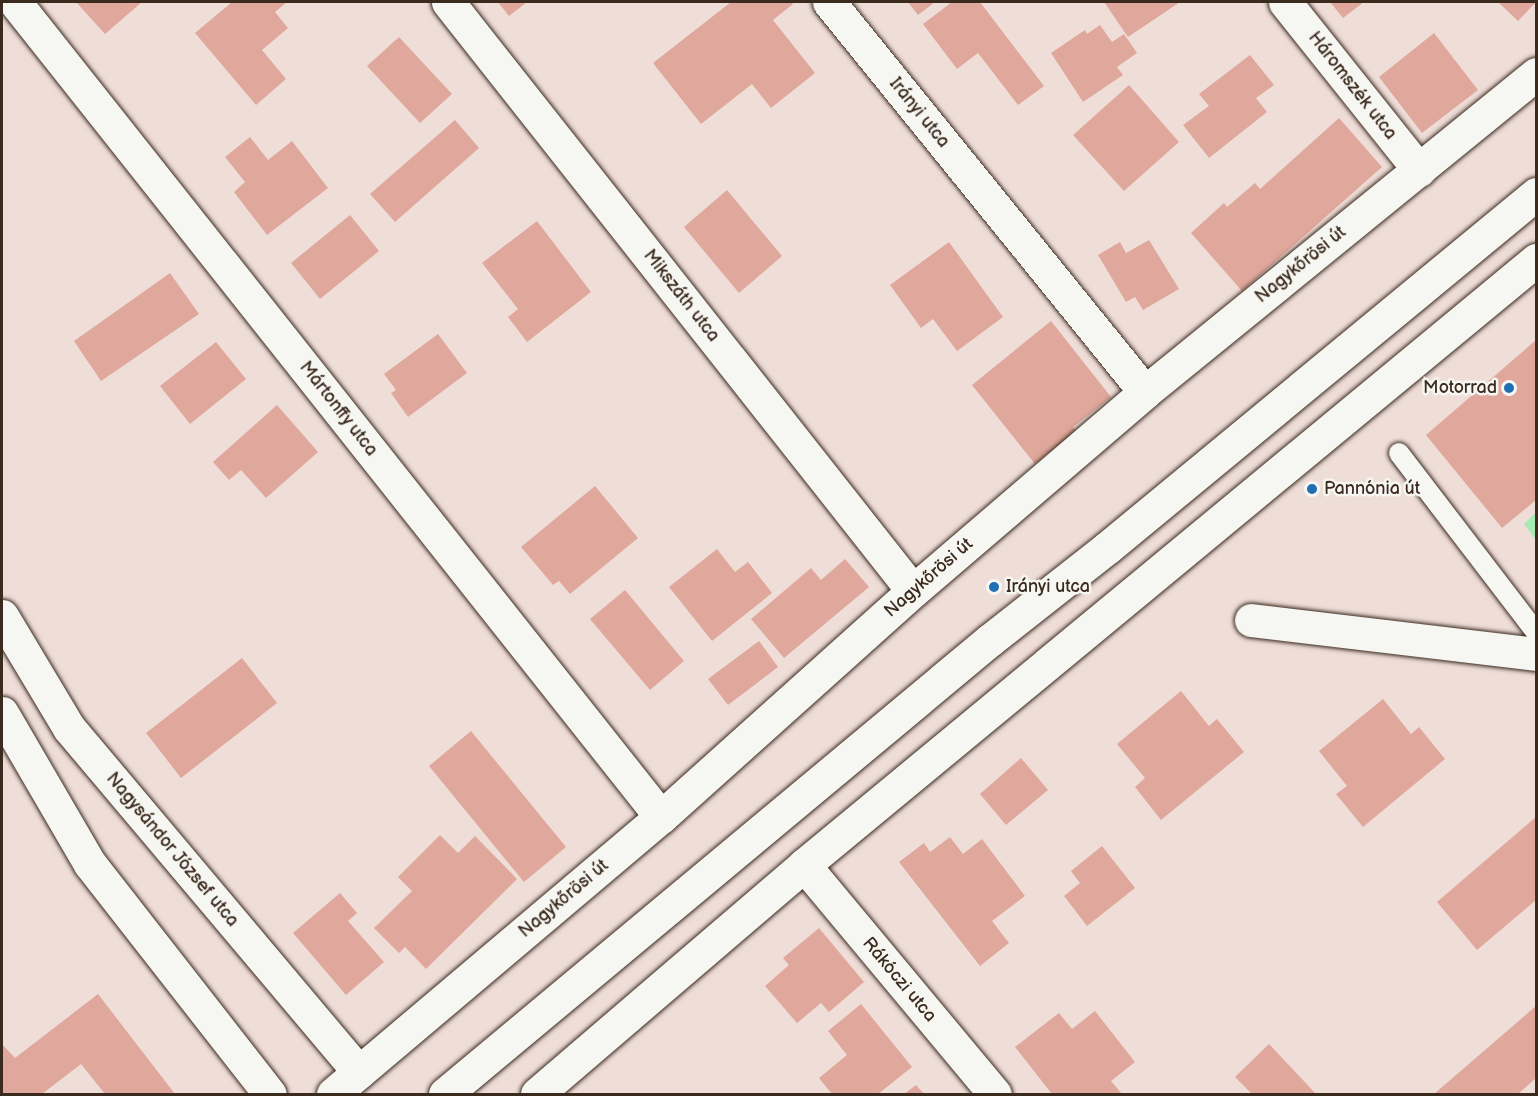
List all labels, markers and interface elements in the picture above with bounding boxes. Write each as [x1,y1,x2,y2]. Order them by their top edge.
street label: Háromszék utca [1303,28,1401,144]
street label: Irányi utca [884,74,954,152]
street label: Nagykőrösi út [1251,222,1351,308]
street label: Mikszáth utca [638,246,724,346]
street label: Mártonffy utca [294,357,382,461]
place label: Motorrad [1423,377,1497,399]
marker: Motorrad [1502,381,1516,395]
place label: Pannónia út [1324,478,1420,500]
marker: Pannónia út [1305,482,1319,496]
street label: Nagykőrösi út [880,534,978,622]
place label: Irányi utca [1006,576,1090,598]
marker: Irányi utca [987,580,1001,594]
street label: Nagysándor József utca [101,768,243,932]
street label: Nagykőrösi út [515,855,613,943]
street label: Rákóczi utca [857,933,941,1027]

